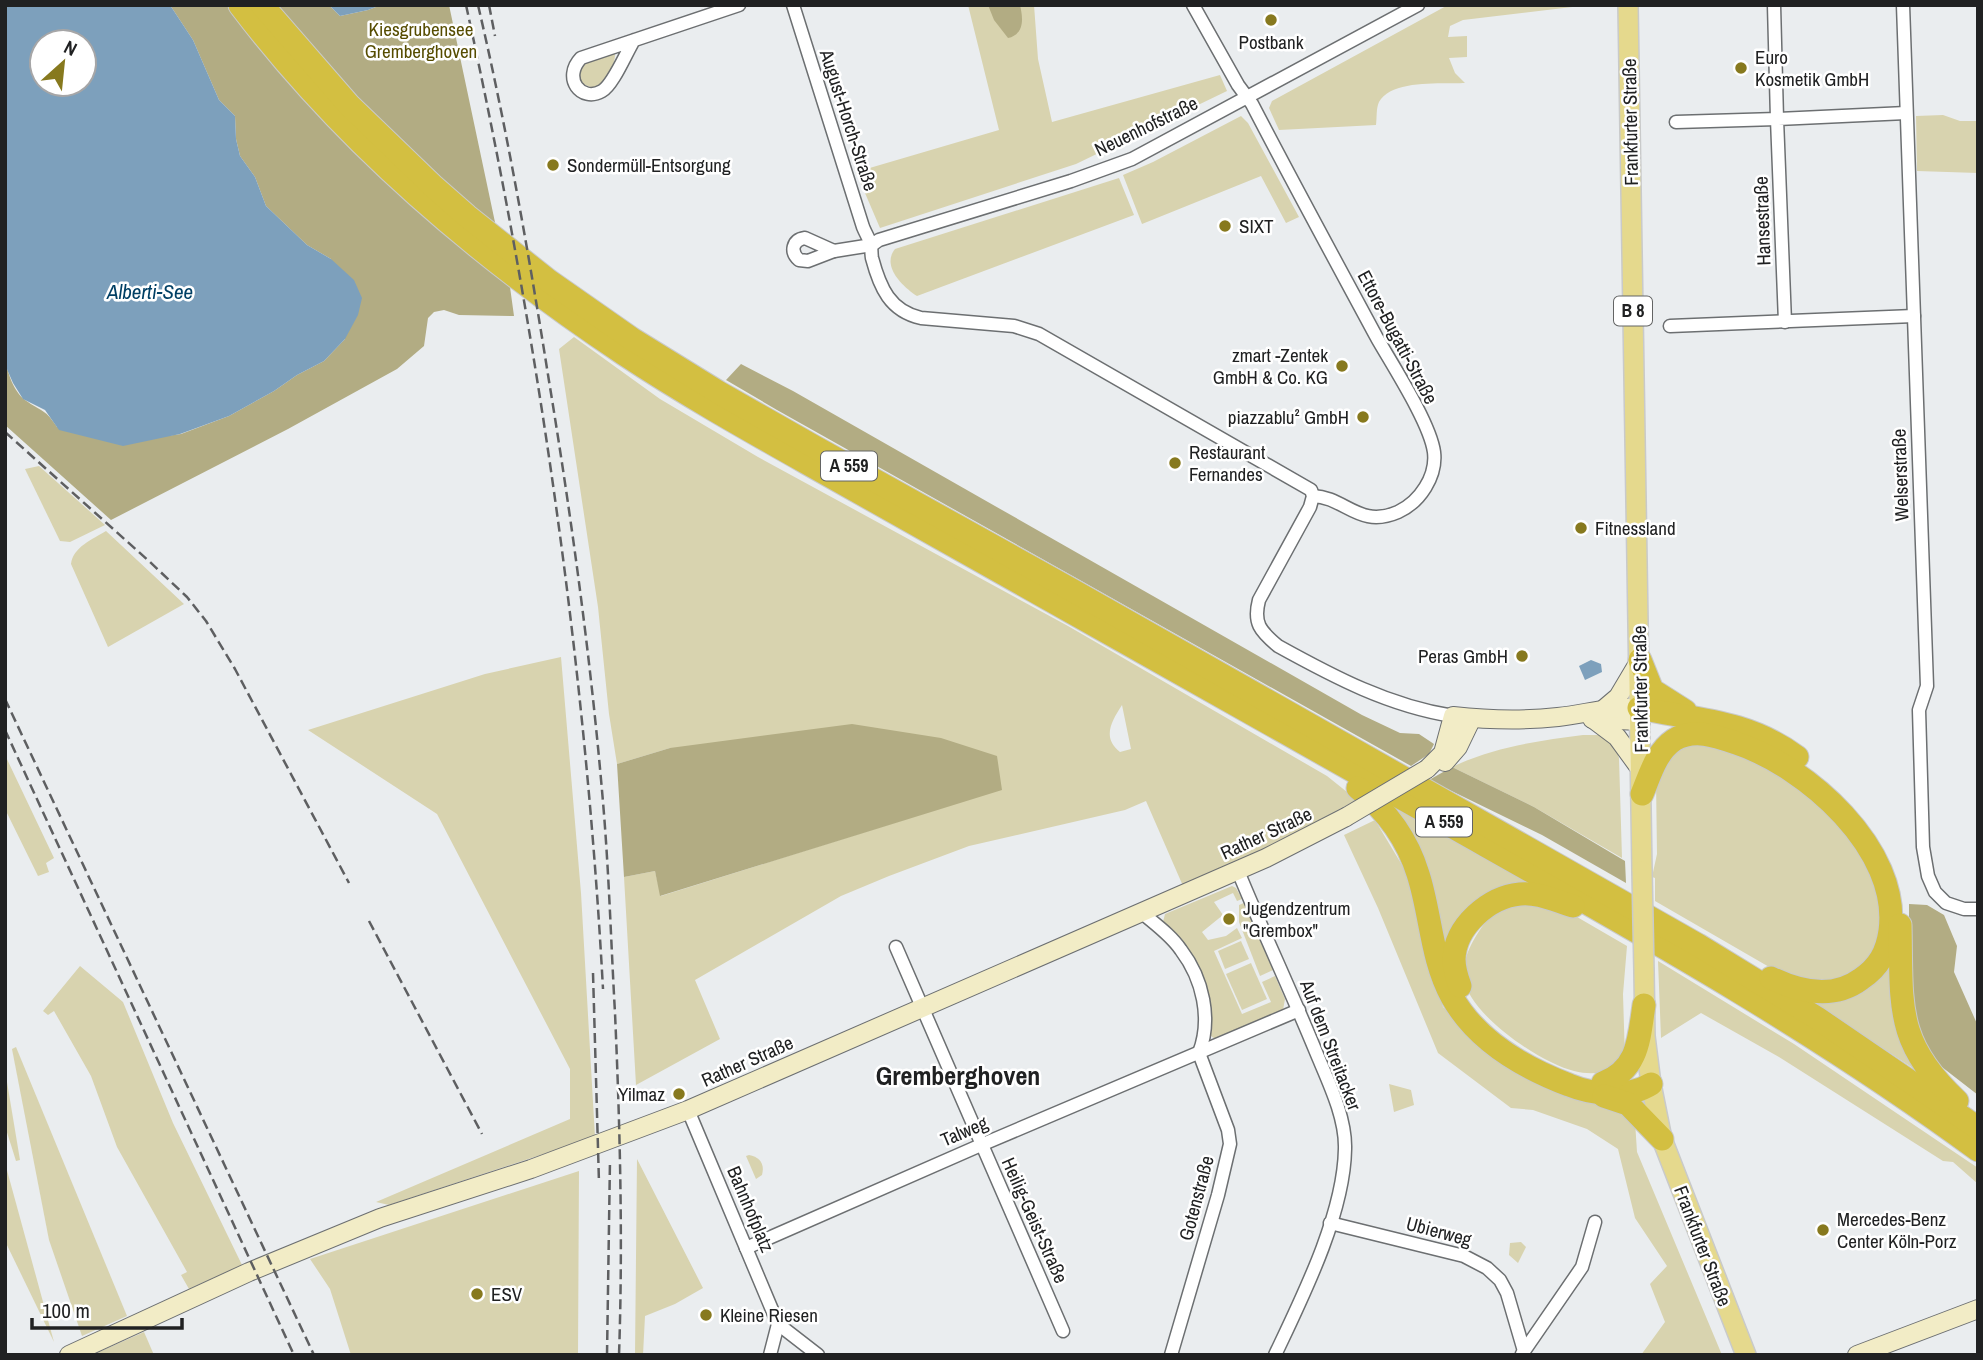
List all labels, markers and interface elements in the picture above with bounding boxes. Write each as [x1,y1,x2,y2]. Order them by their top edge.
marker: Postbank [1263,12,1279,28]
park label: Kiesgrubensee Gremberghoven [365,16,477,64]
north arrow [28,28,98,98]
place label: Postbank [1239,29,1304,55]
text: N [60,34,82,62]
place label: Euro Kosmetik GmbH [1755,44,1869,92]
street label: August-Horch-Straße [814,45,884,194]
street label: Frankfurter Straße [1616,58,1644,186]
marker: Euro Kosmetik GmbH [1733,60,1749,76]
street label: Neuenhofstraße [1090,90,1202,162]
place label: Sondermüll-Entsorgung [567,152,731,178]
marker: Sondermüll-Entsorgung [545,157,561,173]
street label: Hansestraße [1747,176,1777,266]
place label: SIXT [1239,213,1274,239]
marker: SIXT [1217,218,1233,234]
street label: Ettore-Bugatti-Straße [1352,266,1444,408]
water label: Alberti-See [106,277,193,306]
road number: B 8 [1614,296,1652,326]
place label: zmart -Zentek GmbH & Co. KG [1213,342,1328,390]
marker: zmart -Zentek GmbH & Co. KG [1334,358,1350,374]
place label: piazzablu² GmbH [1228,404,1349,430]
marker: piazzablu² GmbH [1355,409,1371,425]
street label: Welserstraße [1885,428,1915,522]
place label: Restaurant Fernandes [1189,439,1266,487]
road number: A 559 [821,452,877,480]
marker: Restaurant Fernandes [1167,455,1183,471]
place label: Fitnessland [1595,515,1676,541]
marker: Fitnessland [1573,520,1589,536]
street label: Frankfurter Straße [1626,625,1654,753]
place label: Peras GmbH [1418,643,1508,669]
marker: Peras GmbH [1514,648,1530,664]
street label: Rather Straße [1216,801,1316,865]
road number: A 559 [1416,808,1472,836]
place label: Jugendzentrum "Grembox" [1243,895,1350,943]
marker: Jugendzentrum "Grembox" [1221,911,1237,927]
street label: Auf dem Streitacker [1294,975,1368,1115]
street label: Rather Straße [697,1029,797,1093]
district label: Gremberghoven [876,1058,1040,1093]
place label: Yilmaz [618,1081,665,1107]
marker: Yilmaz [671,1086,687,1102]
street label: Talweg [936,1109,992,1152]
street label: Heilig-Geist-Straße [996,1153,1074,1287]
street label: Gotenstraße [1172,1153,1220,1243]
street label: Bahnhofplatz [721,1162,781,1256]
street label: Frankfurter Straße [1668,1182,1738,1310]
place label: Mercedes-Benz Center Köln-Porz [1837,1206,1957,1254]
street label: Ubierweg [1403,1210,1475,1252]
marker: Mercedes-Benz Center Köln-Porz [1815,1222,1831,1238]
place label: ESV [491,1281,523,1307]
scale bar [32,1286,182,1330]
marker: ESV [469,1286,485,1302]
text: 100 m [42,1296,90,1325]
place label: Kleine Riesen [720,1302,818,1328]
marker: Kleine Riesen [698,1307,714,1323]

